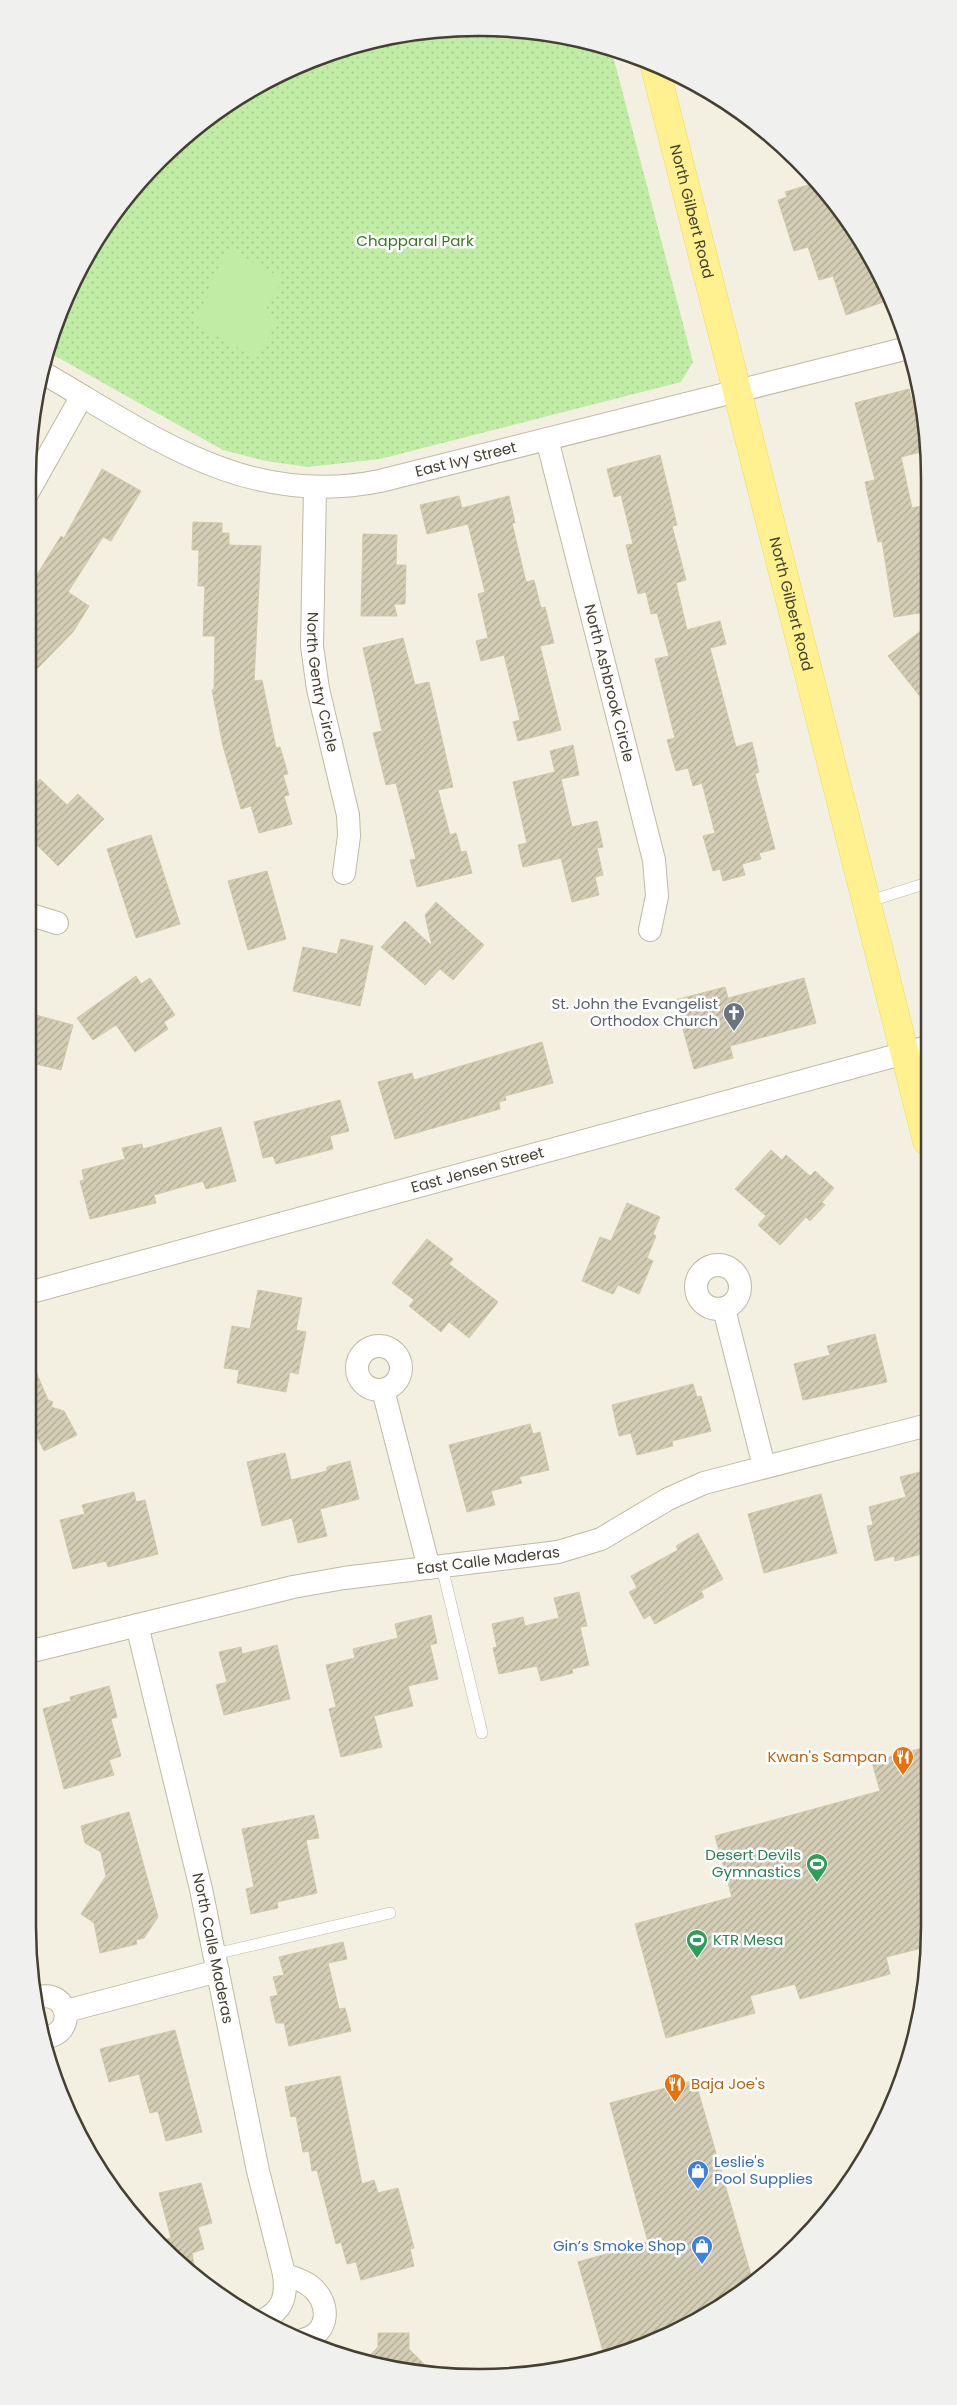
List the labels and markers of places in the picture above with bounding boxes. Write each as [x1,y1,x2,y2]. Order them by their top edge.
place label: St. John the Evangelist Orthodox Church [551,993,718,1031]
church icon: St. John the Evangelist Orthodox Church [722,1001,746,1032]
restaurant icon: Kwan's Sampan [891,1745,915,1776]
place label: Kwan's Sampan [767,1746,887,1767]
place label: Desert Devils Gymnastics [705,1844,801,1882]
sports icon: Desert Devils Gymnastics [805,1852,829,1883]
sports icon: KTR Mesa [685,1928,709,1959]
place label: KTR Mesa [713,1929,783,1950]
restaurant icon: Baja Joe's [663,2072,687,2103]
place label: Baja Joe's [691,2073,765,2094]
place label: Leslie's Pool Supplies [714,2151,813,2189]
shop icon: Leslie's Pool Supplies [686,2159,710,2190]
shop icon: Gin’s Smoke Shop [690,2234,714,2265]
place label: Gin’s Smoke Shop [553,2235,686,2256]

